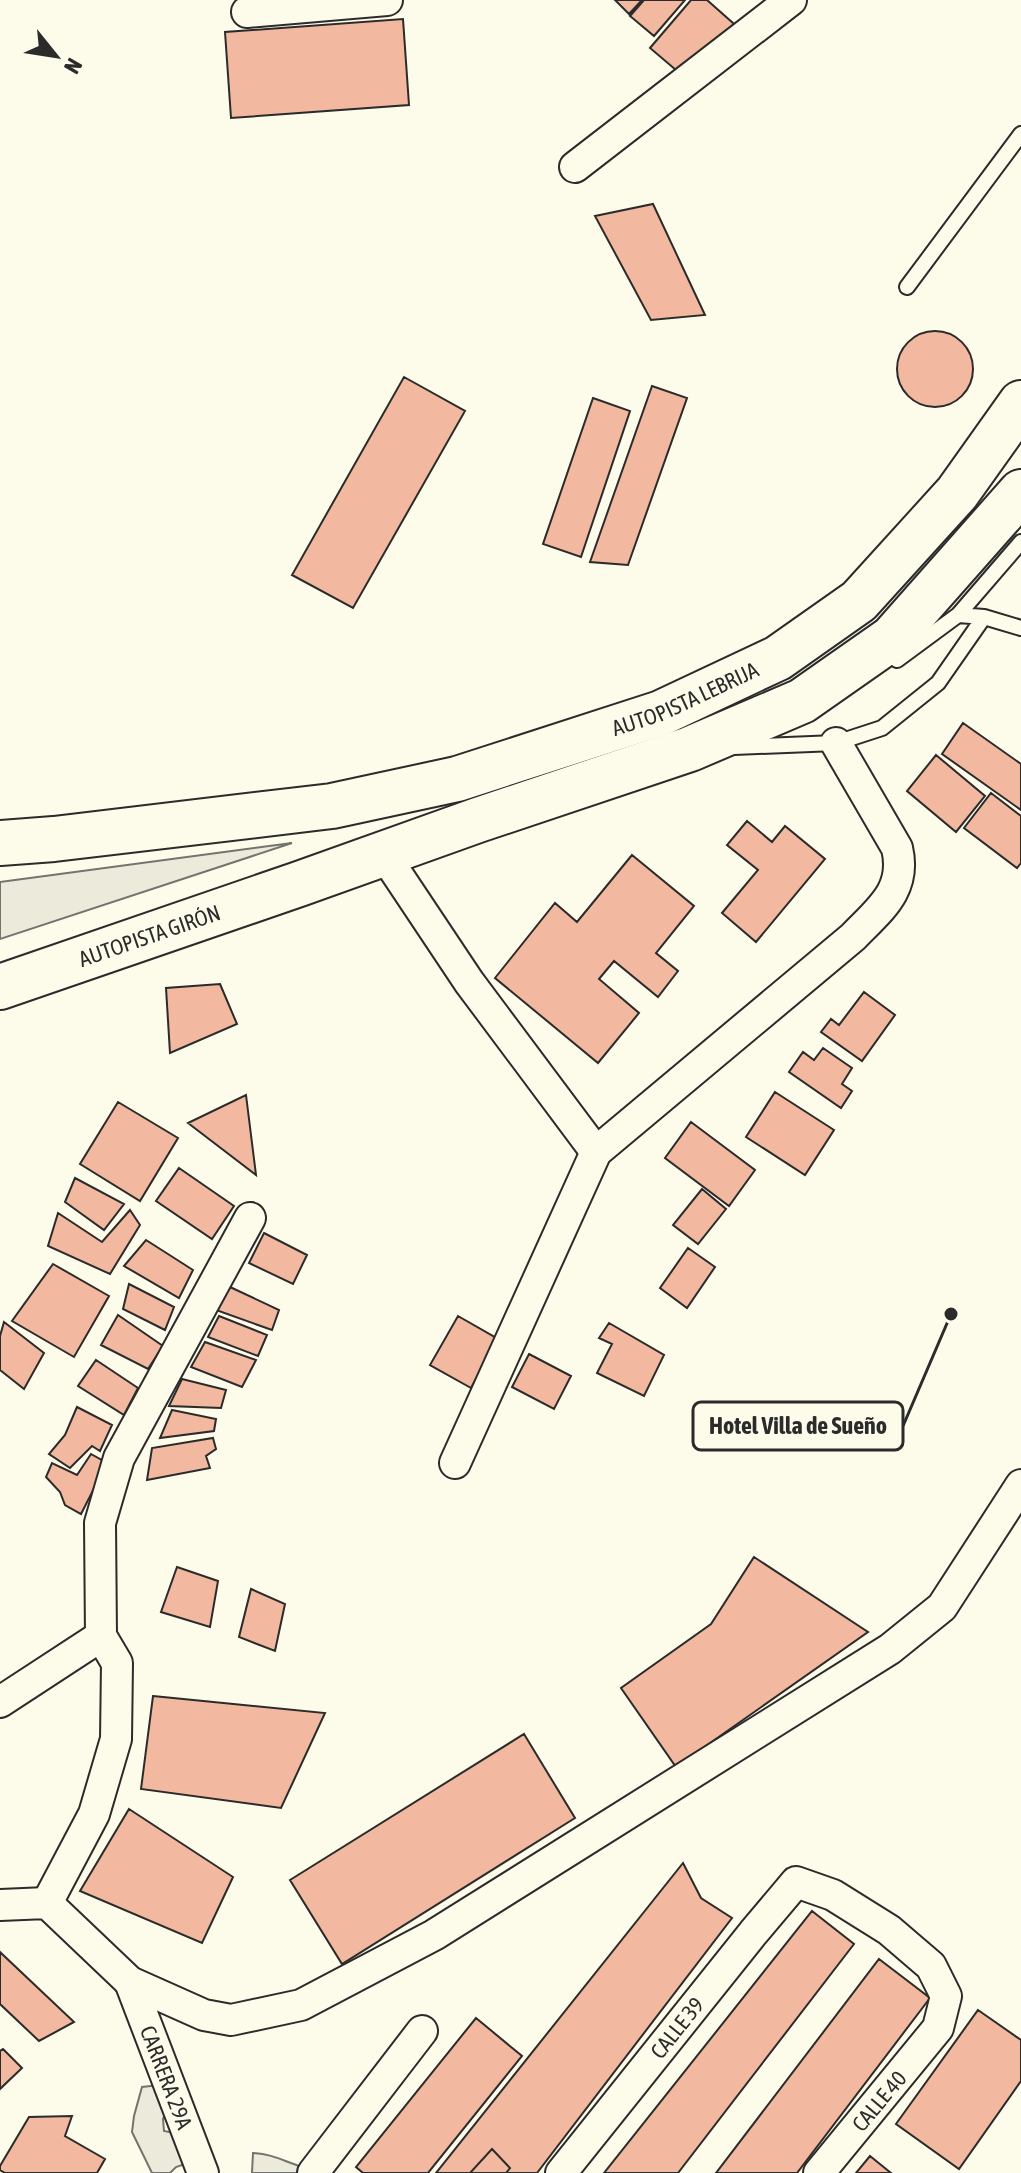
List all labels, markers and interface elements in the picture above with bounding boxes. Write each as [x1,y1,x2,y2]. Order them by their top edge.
north arrow [16,16,96,96]
text: N [59,54,88,78]
street label: AUTOPISTA LEBRIJA [609,656,763,741]
street label: AUTOPISTA GIRÓN [75,899,224,972]
callout: Hotel Villa de Sueño [693,1402,903,1450]
text: Hotel Villa de Sueño [709,1412,887,1439]
street label: CALLE 39 [645,1992,709,2064]
street label: CARRERA 29A [135,2022,198,2133]
street label: CALLE 40 [846,2066,912,2136]

